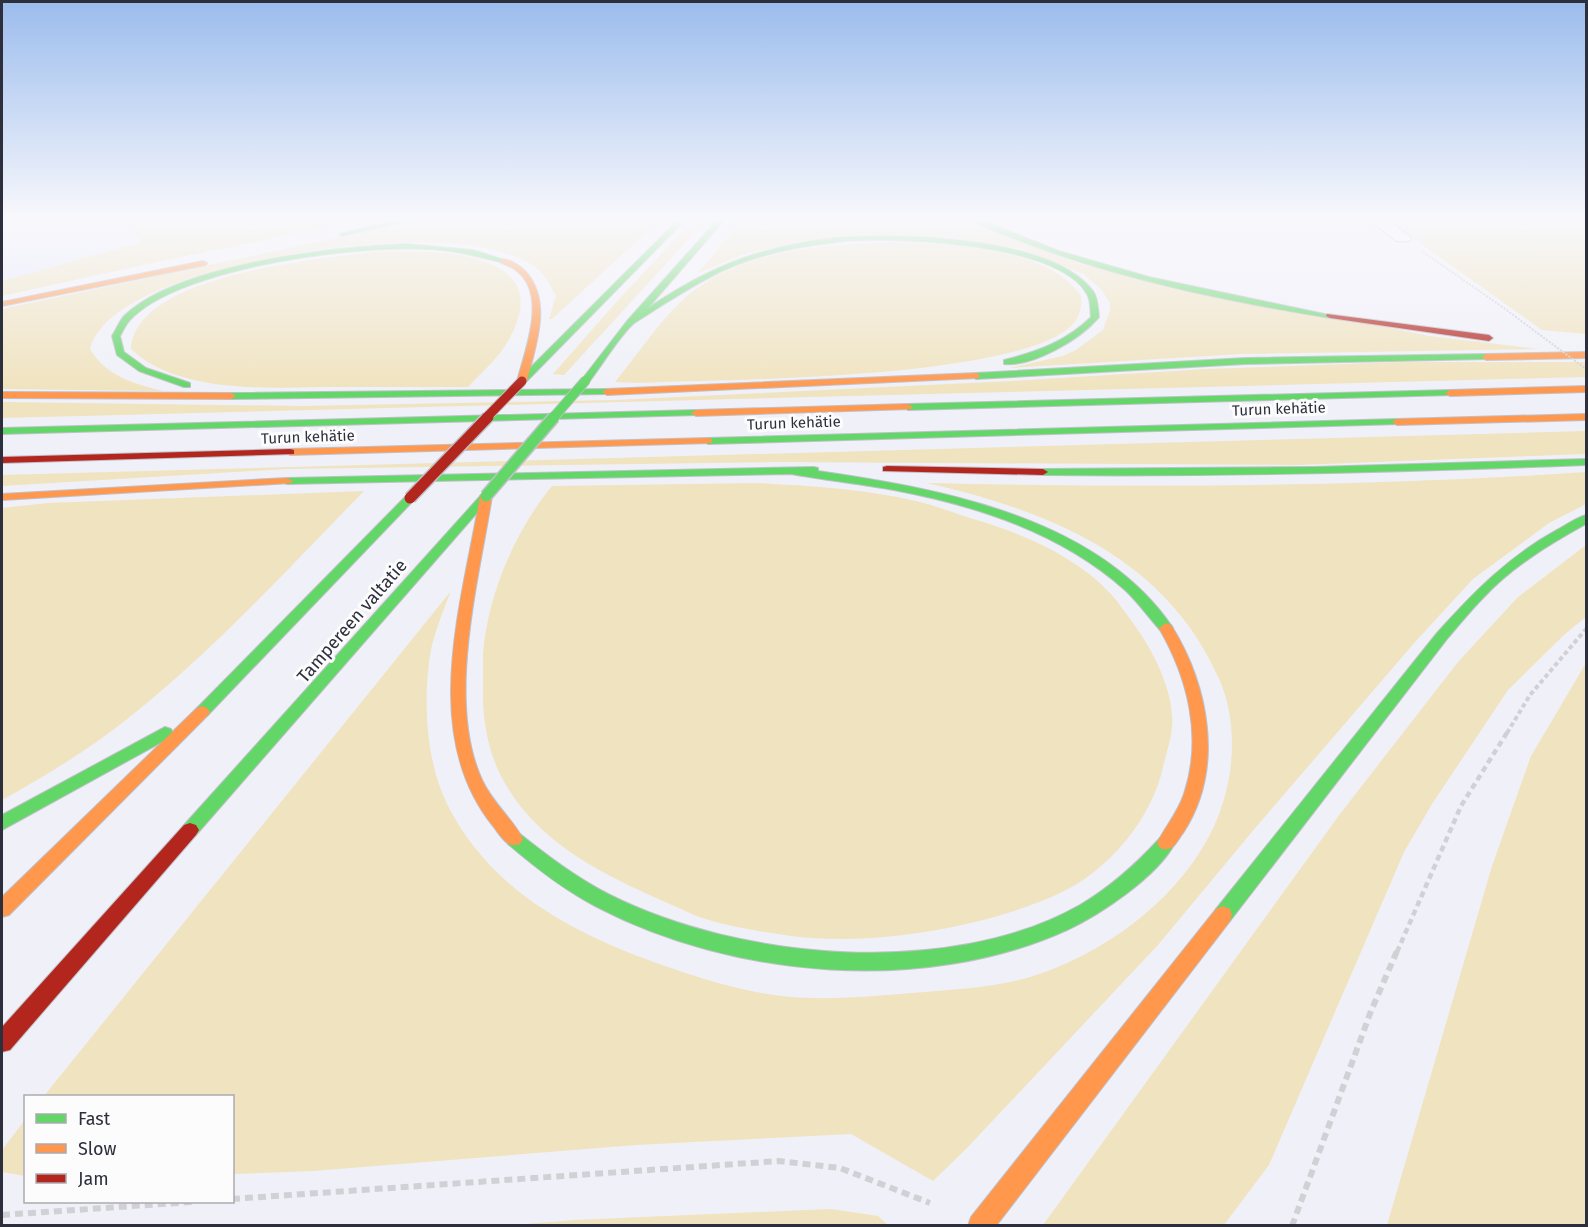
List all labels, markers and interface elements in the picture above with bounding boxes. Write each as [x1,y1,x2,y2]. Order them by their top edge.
street label: Turun kehätie [1232,398,1326,420]
street label: Turun kehätie [747,412,841,434]
street label: Turun kehätie [261,426,355,448]
street label: Tampereen valtatie [292,555,412,687]
legend [24,1095,234,1203]
text: Fast [78,1108,111,1130]
text: Slow [78,1138,117,1160]
text: Jam [78,1168,109,1190]

